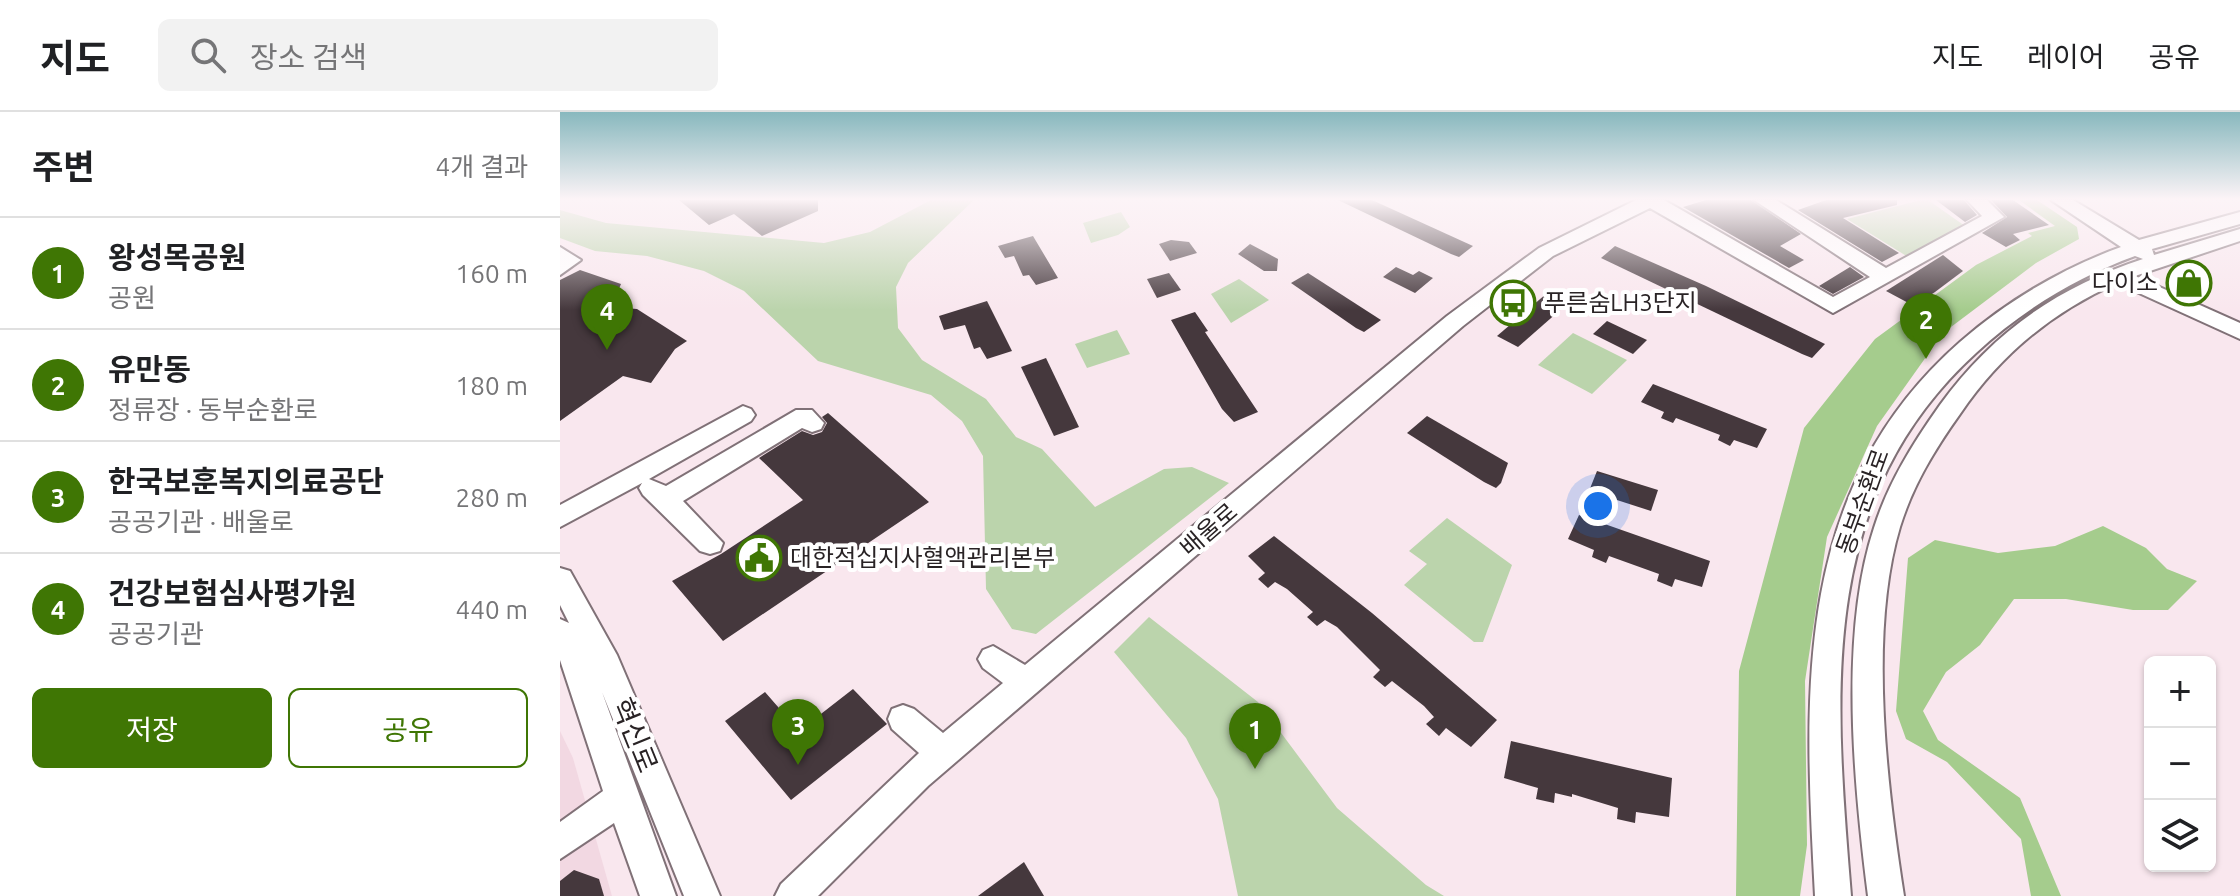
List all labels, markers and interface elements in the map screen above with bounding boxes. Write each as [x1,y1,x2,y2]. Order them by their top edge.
search box [158,19,718,91]
icon: search [186,33,230,77]
text: 지도 [40,37,110,79]
text: 장소 검색 [250,40,367,74]
text: 지도 [1932,41,1983,72]
text: 레이어 [2027,41,2104,72]
text: 공유 [2148,41,2200,72]
text: 주변 [32,147,95,185]
text: 4개 결과 [436,152,528,181]
text: 왕성목공원 [108,240,246,274]
text: 1 [51,259,65,288]
text: 160 m [456,259,528,288]
shop icon: 다이소 [2165,259,2213,307]
place label: 다이소 [2092,269,2158,296]
bus stop icon: 푸른숨LH3단지 [1489,279,1537,327]
text: 공원 [108,283,156,312]
pin: 4 [581,284,633,350]
place label: 푸른숨LH3단지 [1544,289,1697,316]
pin: 2 [1900,293,1952,359]
text: 유만동 [108,352,191,386]
text: 2 [51,371,65,400]
text: 180 m [456,371,528,400]
text: 정류장 · 동부순환로 [108,395,318,424]
street label: 동부순환로 [1831,445,1894,558]
text: 한국보훈복지의료공단 [108,464,384,498]
text: 3 [51,483,65,512]
text: 280 m [456,483,528,512]
your location [1578,486,1618,526]
street label: 배울로 [1175,498,1243,562]
text: 공공기관 · 배울로 [108,507,294,536]
public building icon: 대한적십지사혈액관리본부 [735,534,783,582]
place label: 대한적십지사혈액관리본부 [790,544,1055,571]
text: 건강보험심사평가원 [108,576,356,610]
text: 4 [51,595,65,624]
text: 440 m [456,595,528,624]
text: 공공기관 [108,619,204,648]
map controls [2144,656,2216,872]
button: + [2144,656,2216,728]
button: 저장 [32,688,272,768]
button: 공유 [288,688,528,768]
street label: 혁신로 [607,693,664,776]
pin: 3 [772,699,824,765]
pin: 1 [1229,703,1281,769]
button: − [2144,728,2216,800]
button: layers [2144,800,2216,872]

